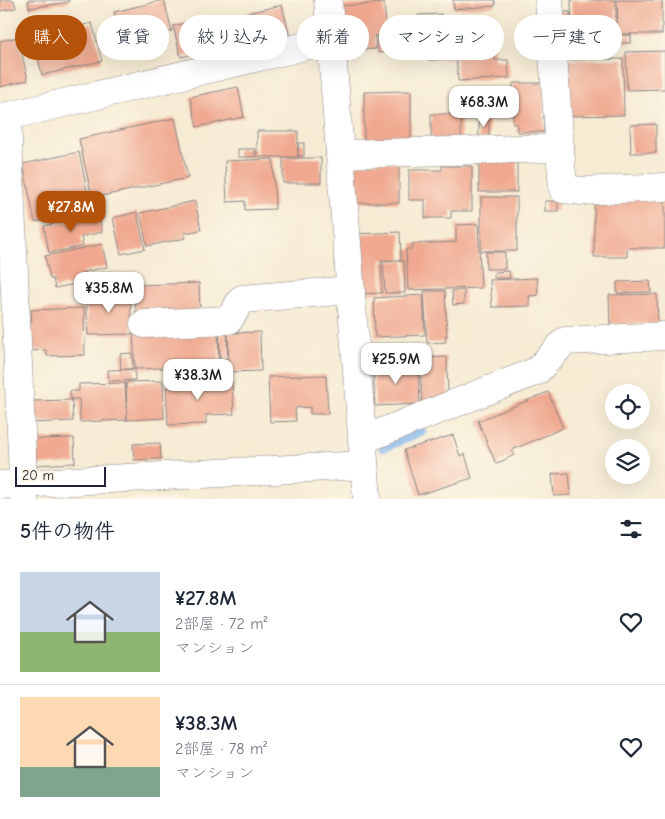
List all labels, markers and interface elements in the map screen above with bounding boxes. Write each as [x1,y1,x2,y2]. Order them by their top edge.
chip: 購入 [15,15,87,60]
chip: 賃貸 [97,15,169,60]
chip: 絞り込み [179,15,287,60]
chip: 新着 [297,15,369,60]
chip: マンション [379,15,504,60]
chip: 一戸建て [514,15,622,60]
pin: ¥68.3M [443,86,525,128]
text: ¥68.3M [460,93,508,111]
pin: ¥27.8M [30,190,112,233]
text: ¥27.8M [48,198,94,216]
pin: ¥35.8M [68,272,150,314]
text: ¥35.8M [85,279,133,297]
pin: ¥25.9M [355,342,437,385]
text: ¥25.9M [372,350,420,368]
pin: ¥38.3M [157,358,239,401]
text: ¥38.3M [174,366,222,384]
map controls [605,384,650,484]
button: locate [605,384,650,429]
button: layers [605,439,650,484]
scale bar [15,464,106,487]
text: 20 m [22,467,54,484]
icon: filters [617,515,645,543]
text: 5件の物件 [20,519,115,543]
text: ¥27.8M [175,586,237,610]
icon: home [60,592,120,652]
icon: heart [617,608,645,636]
text: 2部屋 · 72 m² [175,615,267,633]
text: マンション [175,639,254,657]
text: ¥38.3M [175,711,238,735]
icon: home [60,717,120,777]
icon: heart [617,733,645,761]
text: 2部屋 · 78 m² [175,740,267,758]
text: マンション [175,764,254,782]

